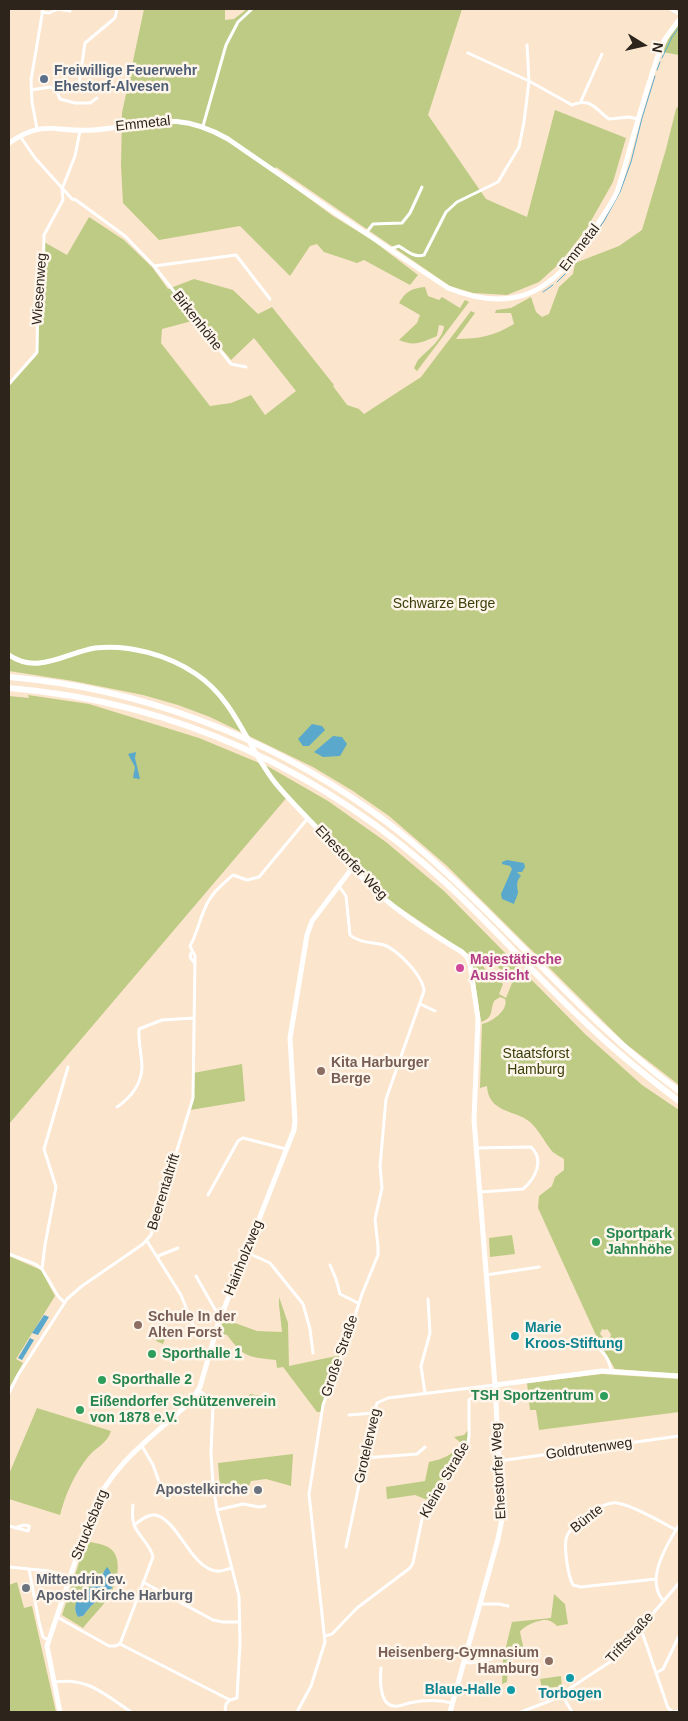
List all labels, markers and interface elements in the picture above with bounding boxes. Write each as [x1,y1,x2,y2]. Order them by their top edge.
north arrow [618,20,668,70]
text: N [649,41,667,54]
place label: Freiwillige Feuerwehr Ehestorf-Alvesen [54,63,197,95]
marker: Freiwillige Feuerwehr Ehestorf-Alvesen [38,73,50,85]
street label: Emmetal [115,113,171,135]
street label: Emmetal [556,221,604,275]
street label: Wiesenweg [29,252,51,326]
street label: Birkenhöhe [169,288,225,354]
park label: Schwarze Berge [393,596,495,612]
street label: Ehestorfer Weg [311,822,391,904]
place label: Majestätische Aussicht [470,952,562,984]
marker: Majestätische Aussicht [454,962,466,974]
park label: Staatsforst Hamburg [503,1046,569,1078]
place label: Kita Harburger Berge [331,1055,429,1088]
marker: Kita Harburger Berge [315,1065,327,1077]
street label: Beerentaltrift [144,1152,184,1232]
street label: Hainholzweg [221,1218,267,1298]
place label: Sportpark Jahnhöhe [606,1226,672,1258]
marker: Sportpark Jahnhöhe [590,1236,602,1248]
place label: Schule In der Alten Forst [148,1309,236,1341]
street label: Große Straße [318,1313,362,1399]
marker: Schule In der Alten Forst [132,1319,144,1331]
place label: Marie Kroos-Stiftung [525,1320,623,1352]
marker: Marie Kroos-Stiftung [509,1330,521,1342]
place label: Sporthalle 1 [162,1346,242,1362]
marker: Sporthalle 1 [146,1348,158,1360]
place label: Sporthalle 2 [112,1372,192,1388]
marker: Sporthalle 2 [96,1374,108,1386]
place label: TSH Sportzentrum [471,1388,594,1404]
marker: TSH Sportzentrum [598,1390,610,1402]
place label: Eißendorfer Schützenverein von 1878 e.V. [90,1394,276,1426]
marker: Eißendorfer Schützenverein von 1878 e.V. [74,1404,86,1416]
street label: Grotelerweg [351,1407,385,1485]
street label: Ehestorfer Weg [488,1422,510,1520]
street label: Goldrutenweg [545,1435,633,1463]
street label: Kleine Straße [417,1439,473,1521]
place label: Apostelkirche [155,1482,248,1498]
marker: Apostelkirche [252,1484,264,1496]
street label: Strucksbarg [68,1487,112,1563]
street label: Bünte [567,1501,607,1537]
place label: Mittendrin ev. Apostel Kirche Harburg [36,1572,193,1604]
marker: Mittendrin ev. Apostel Kirche Harburg [20,1582,32,1594]
street label: Triftstraße [603,1609,657,1667]
place label: Heisenberg-Gymnasium Hamburg [378,1645,539,1678]
marker: Heisenberg-Gymnasium Hamburg [543,1655,555,1667]
marker: Torbogen [564,1672,576,1684]
place label: Blaue-Halle [425,1682,501,1698]
marker: Blaue-Halle [505,1684,517,1696]
place label: Torbogen [538,1686,602,1702]

